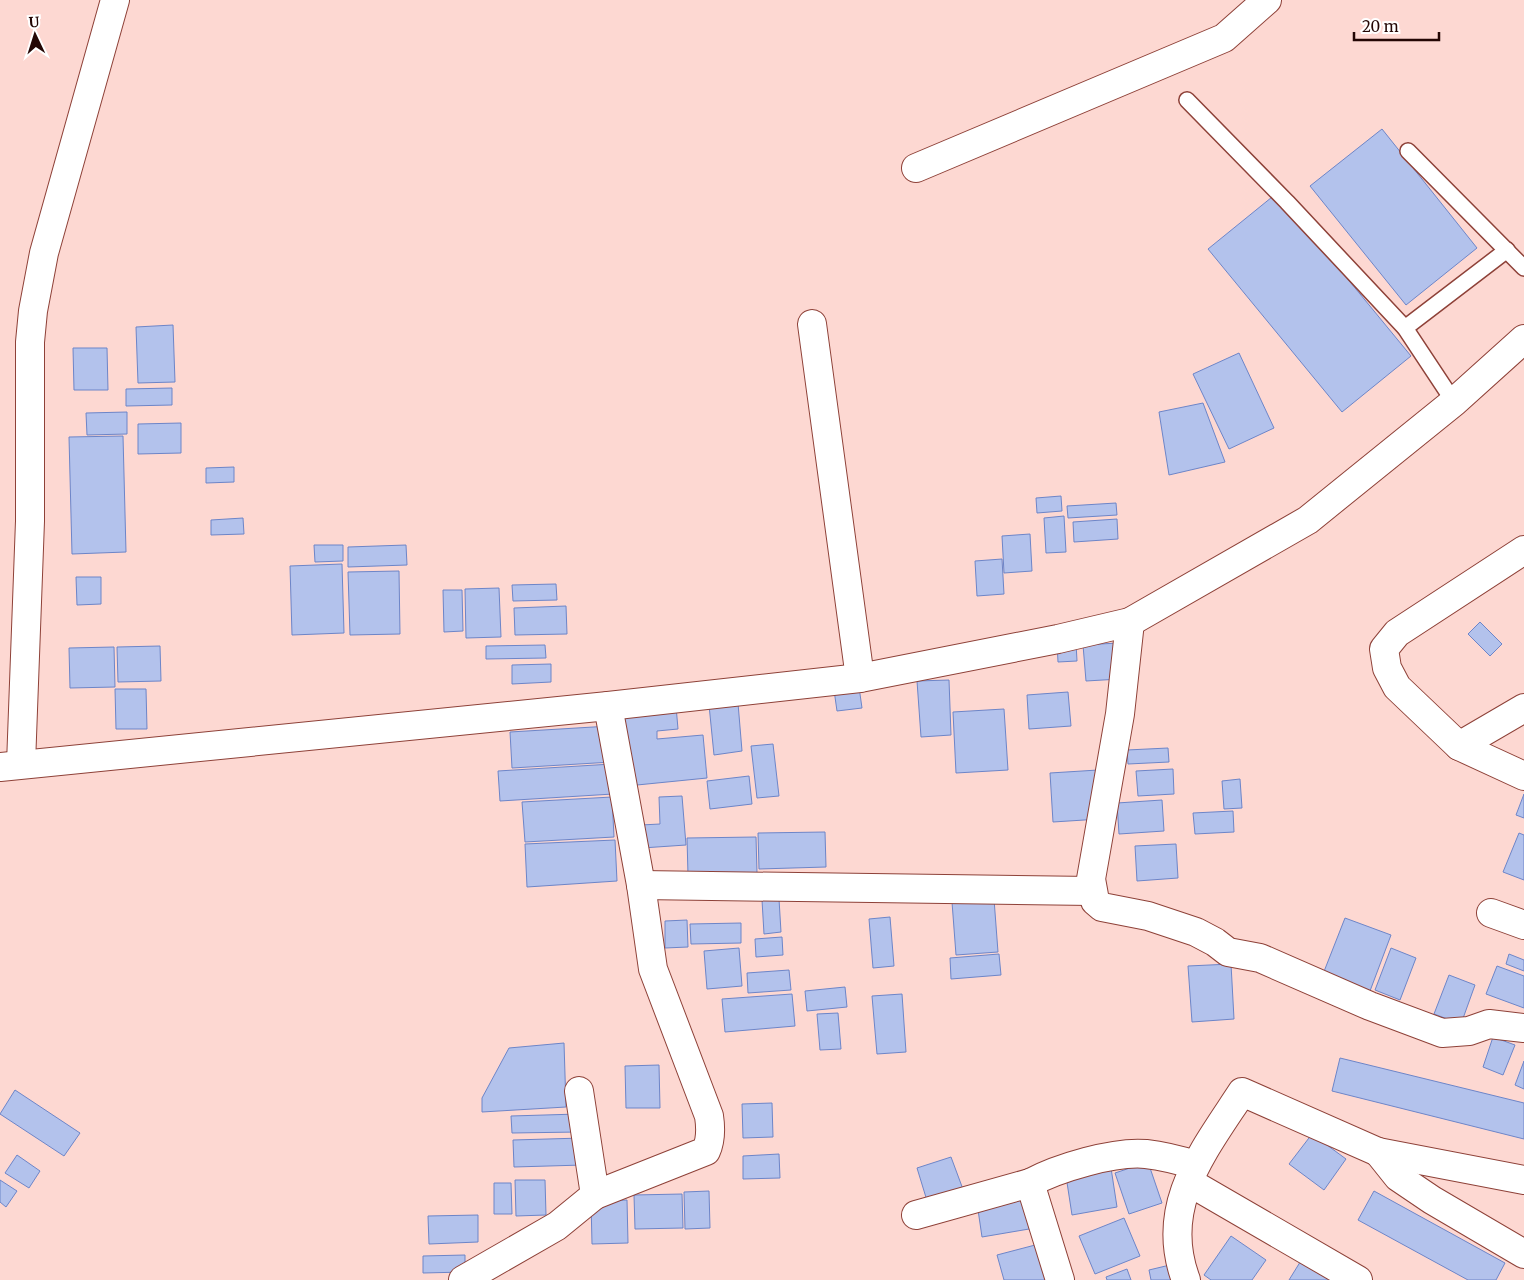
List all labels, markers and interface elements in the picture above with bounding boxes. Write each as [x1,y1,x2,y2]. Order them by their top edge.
north arrow [10,10,60,60]
scale bar [1354,10,1439,42]
text: U [28,13,41,31]
text: 20 m [1362,17,1399,36]

